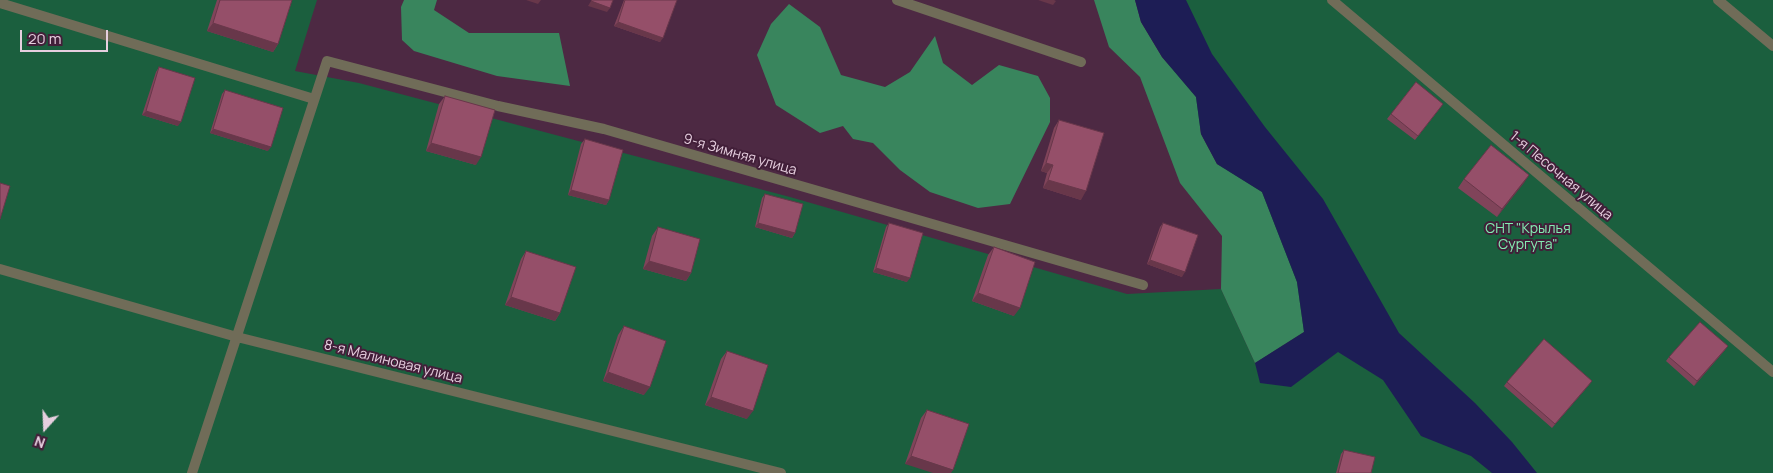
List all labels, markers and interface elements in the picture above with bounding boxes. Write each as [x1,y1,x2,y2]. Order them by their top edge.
scale bar [22,20,110,52]
text: 20 m [28,28,61,49]
street label: 1-я Песочная улица [1506,128,1616,224]
street label: 9-я Зимняя улица [681,131,799,179]
park label: CНТ "Крылья Сургута" [1485,221,1571,253]
street label: 8-я Малиновая улица [322,337,464,387]
north arrow [20,403,70,453]
text: N [32,432,48,453]

